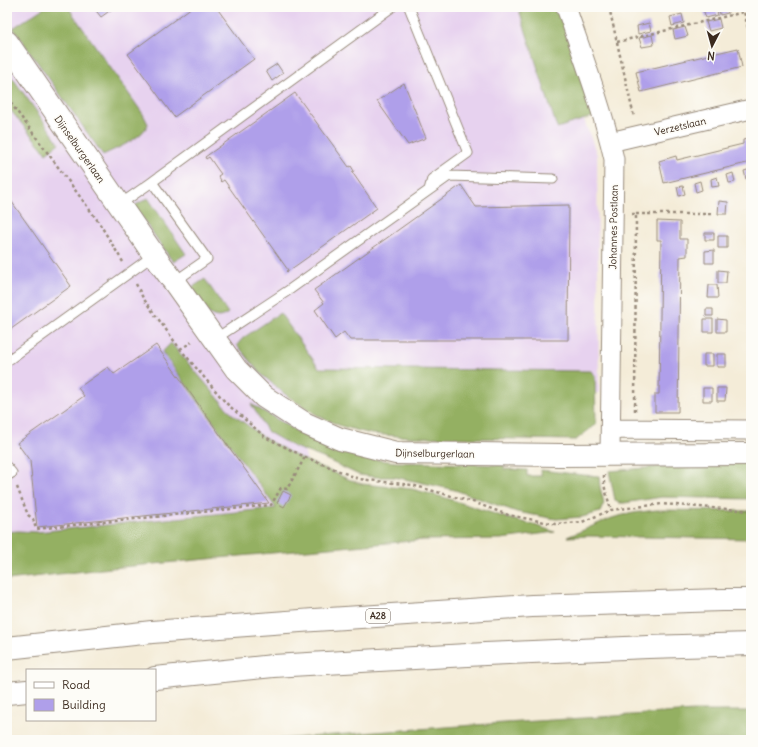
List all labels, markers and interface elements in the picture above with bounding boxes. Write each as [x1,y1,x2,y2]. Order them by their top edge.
north arrow [692,26,732,66]
text: N [706,49,715,63]
street label: Dijnselburgerlaan [52,113,108,186]
street label: Verzetslaan [653,114,707,139]
street label: Johannes Postlaan [606,184,621,270]
street label: Dijnselburgerlaan [395,446,475,461]
road number: A28 [366,609,390,623]
legend [26,669,156,721]
text: Road [62,677,90,692]
text: Building [62,697,106,712]

